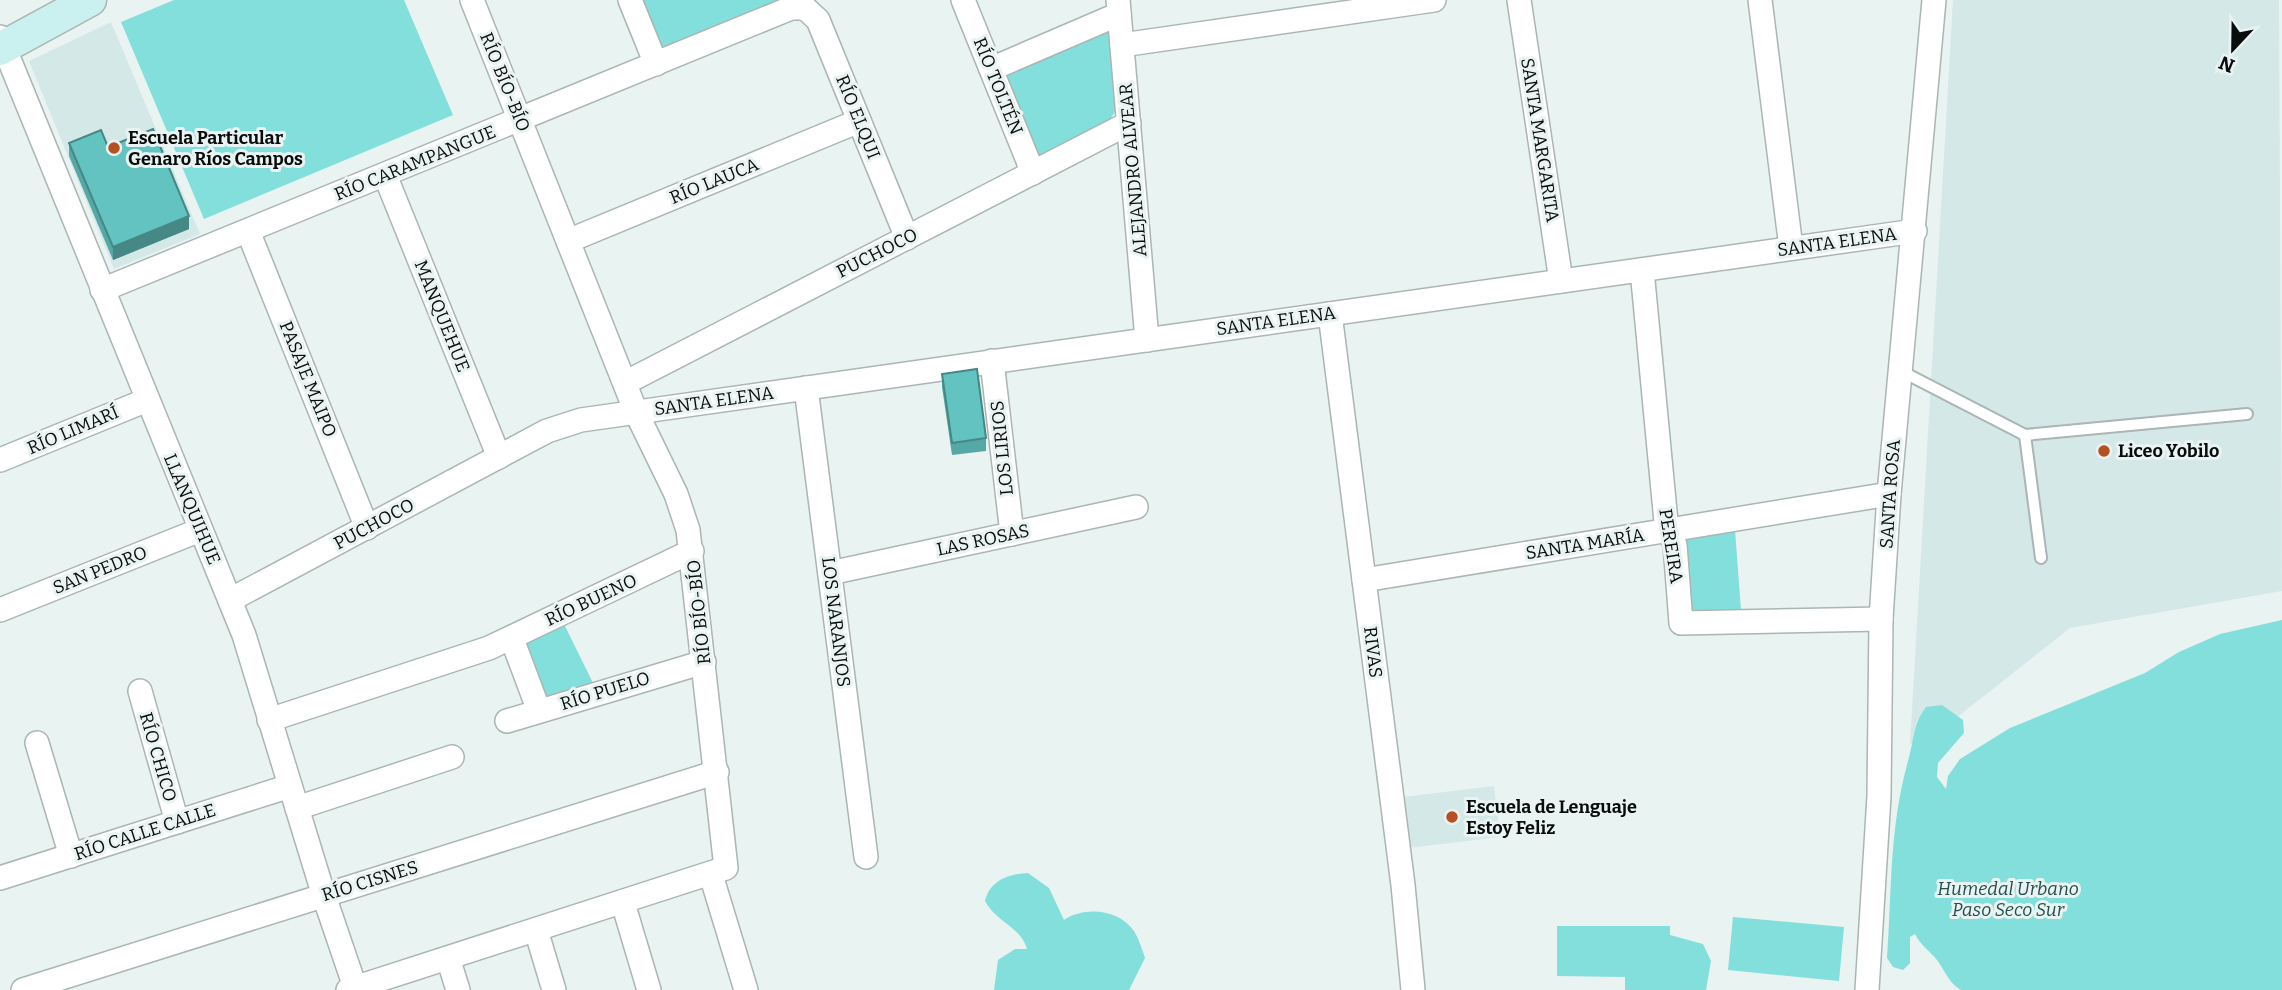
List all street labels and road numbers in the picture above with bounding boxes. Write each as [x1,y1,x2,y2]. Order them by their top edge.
street label: RÍO BÍO-BÍO [475,29,536,135]
street label: RÍO TOLTÉN [969,34,1028,138]
street label: SANTA MARGARITA [1516,56,1564,224]
street label: RÍO ELQUI [831,71,886,162]
street label: ALEJANDRO ALVEAR [1114,82,1152,258]
street label: RÍO CARAMPANGUE [331,120,499,205]
street label: RÍO LAUCA [666,152,762,209]
street label: PUCHOCO [833,223,921,283]
street label: SANTA ELENA [1776,223,1898,261]
street label: MANQUEHUE [410,257,474,375]
street label: SANTA ELENA [1215,302,1337,340]
street label: PASAJE MAIPO [275,318,341,440]
street label: SANTA ELENA [653,382,775,420]
street label: LOS LIRIOS [986,399,1018,497]
street label: RÍO LIMARÍ [23,400,122,459]
street label: SANTA ROSA [1875,438,1905,549]
street label: LLANQUIHUE [159,450,225,568]
street label: PUCHOCO [330,494,418,554]
street label: PEREIRA [1654,507,1688,585]
street label: LAS ROSAS [935,519,1031,561]
street label: SANTA MARÍA [1524,523,1646,564]
street label: SAN PEDRO [50,541,150,599]
street label: LOS NARANJOS [817,556,855,688]
street label: RÍO BÍO-BÍO [682,559,715,666]
street label: RÍO BUENO [541,568,641,631]
street label: RIVAS [1359,625,1387,679]
street label: RÍO PUELO [557,666,653,715]
street label: RÍO CHICO [135,709,182,804]
street label: RÍO CALLE CALLE [71,798,218,865]
street label: RÍO CISNES [319,855,421,906]

